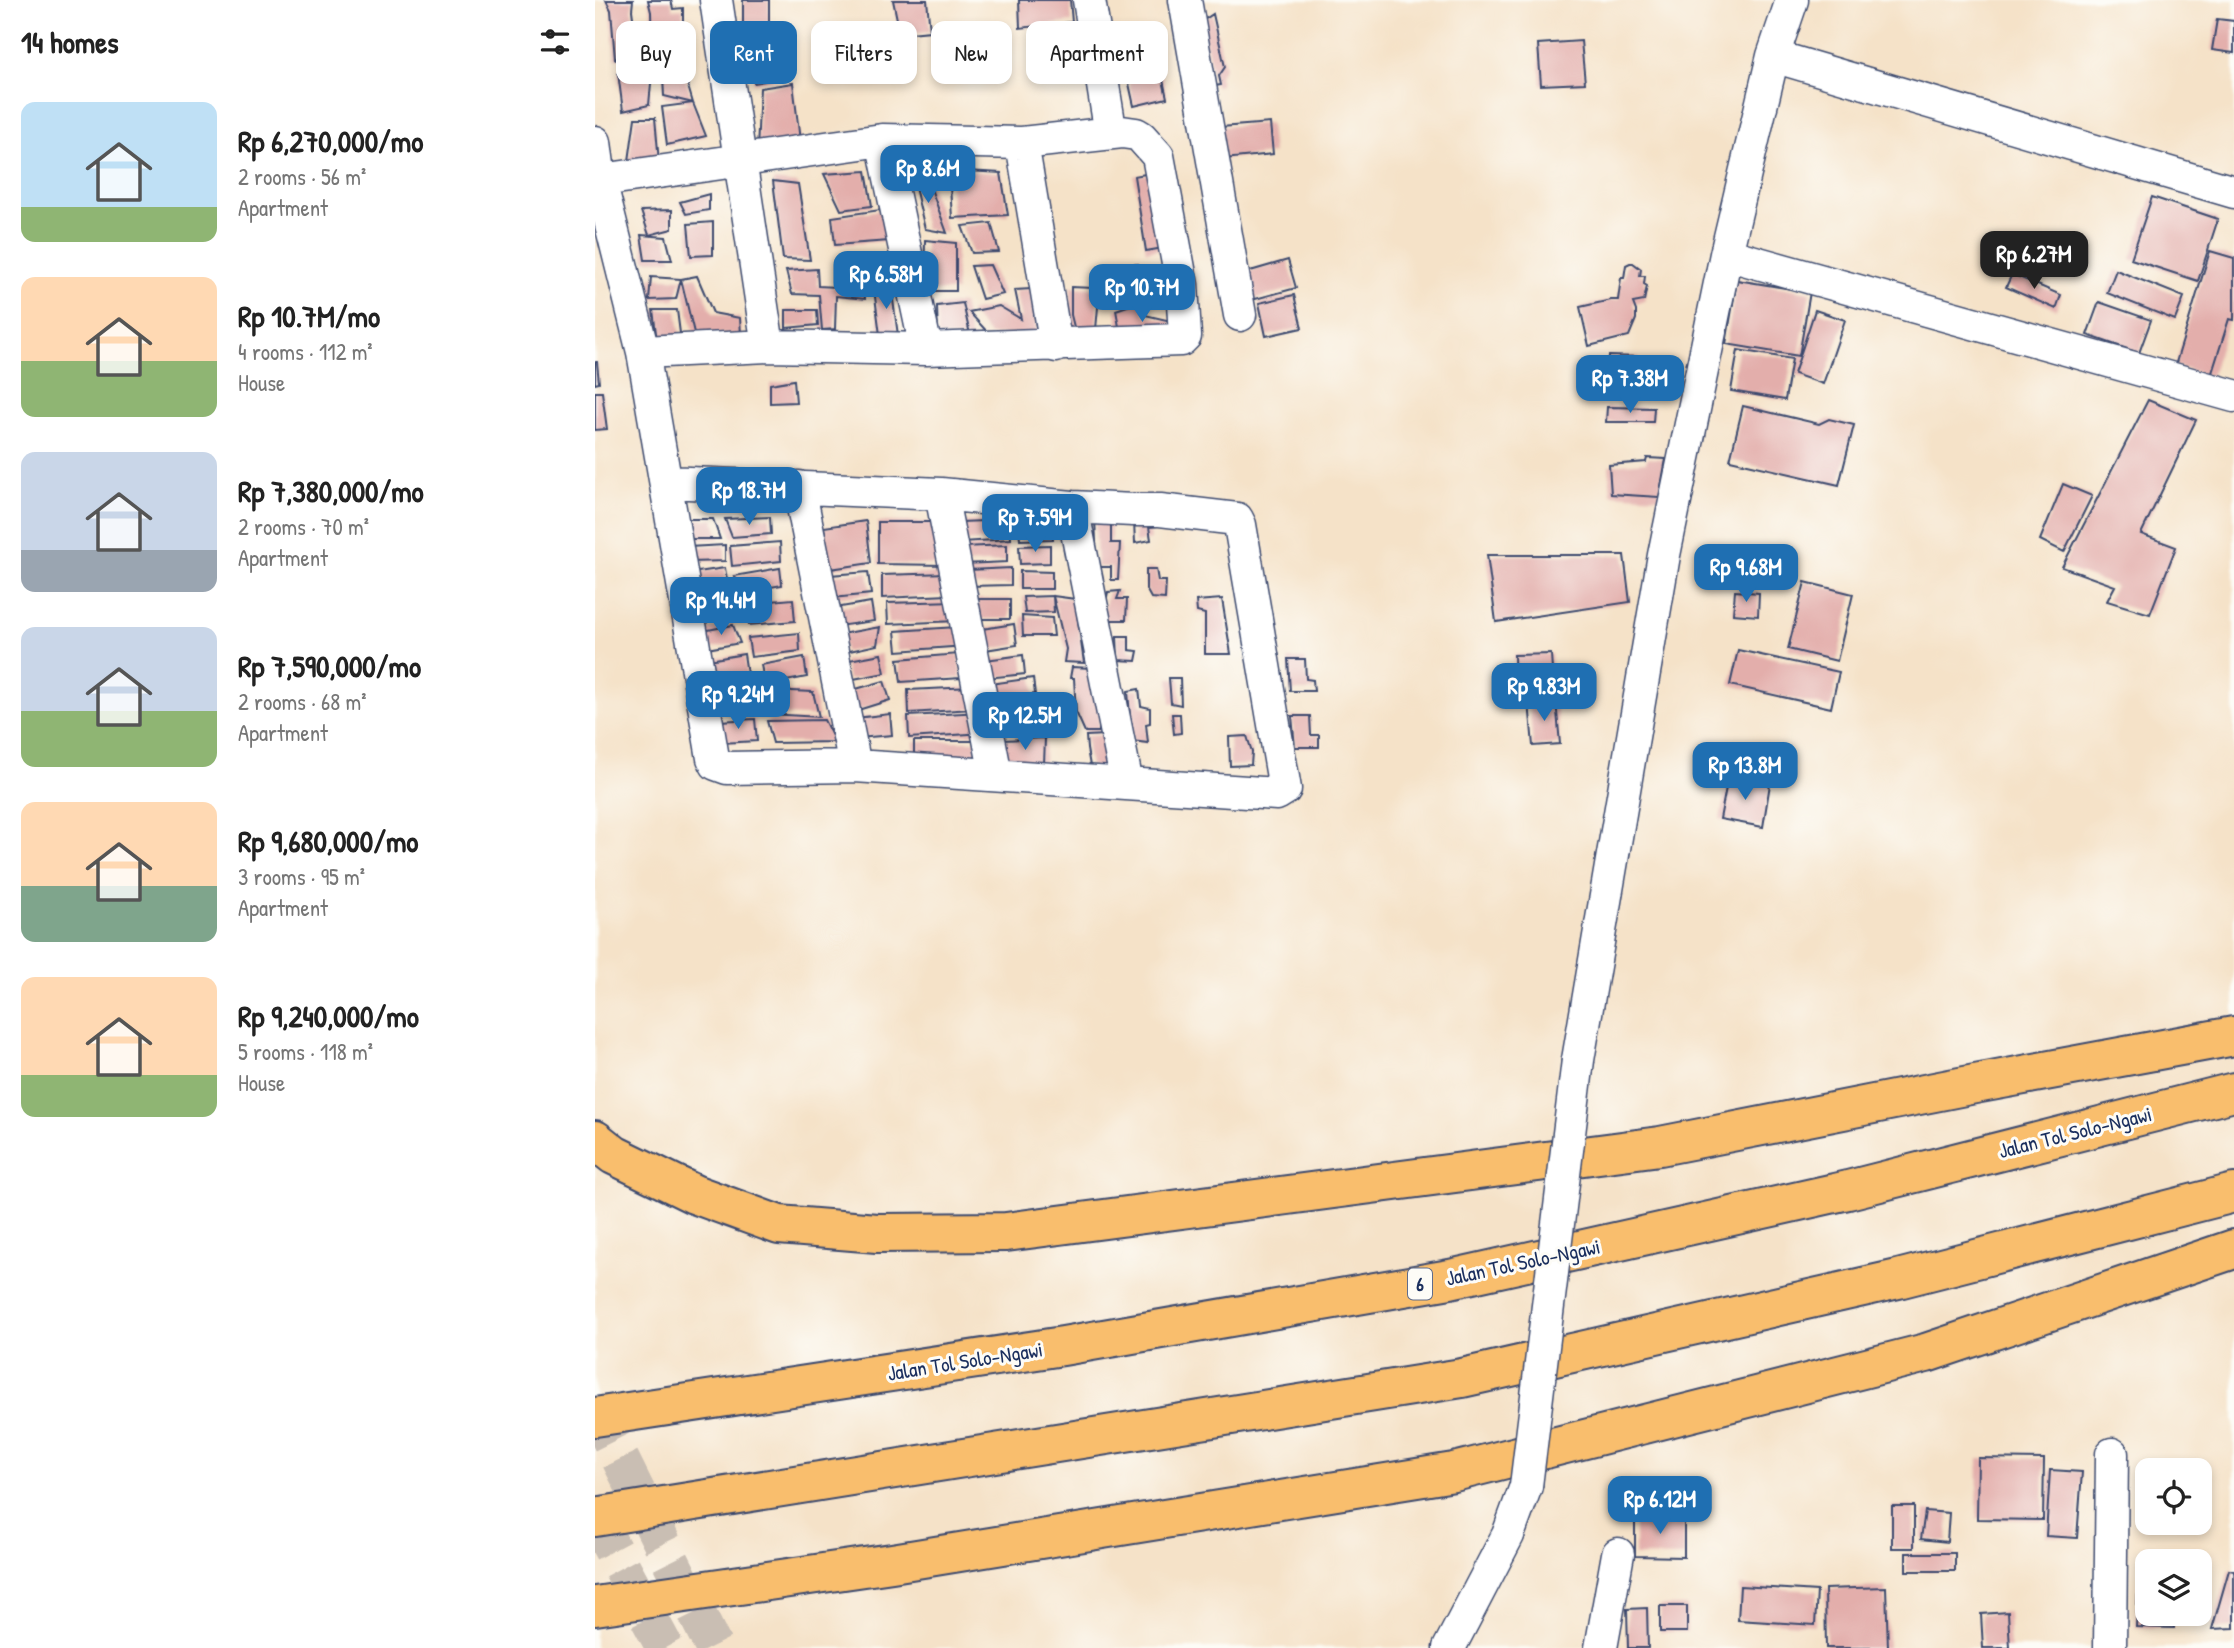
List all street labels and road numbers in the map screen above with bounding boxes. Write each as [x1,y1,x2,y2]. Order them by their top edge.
street label: Jalan Tol Solo–Ngawi [1995,1099,2155,1165]
street label: Jalan Tol Solo–Ngawi [1443,1231,1603,1293]
road number: 6 [1408,1268,1432,1300]
street label: Jalan Tol Solo–Ngawi [885,1334,1045,1388]

